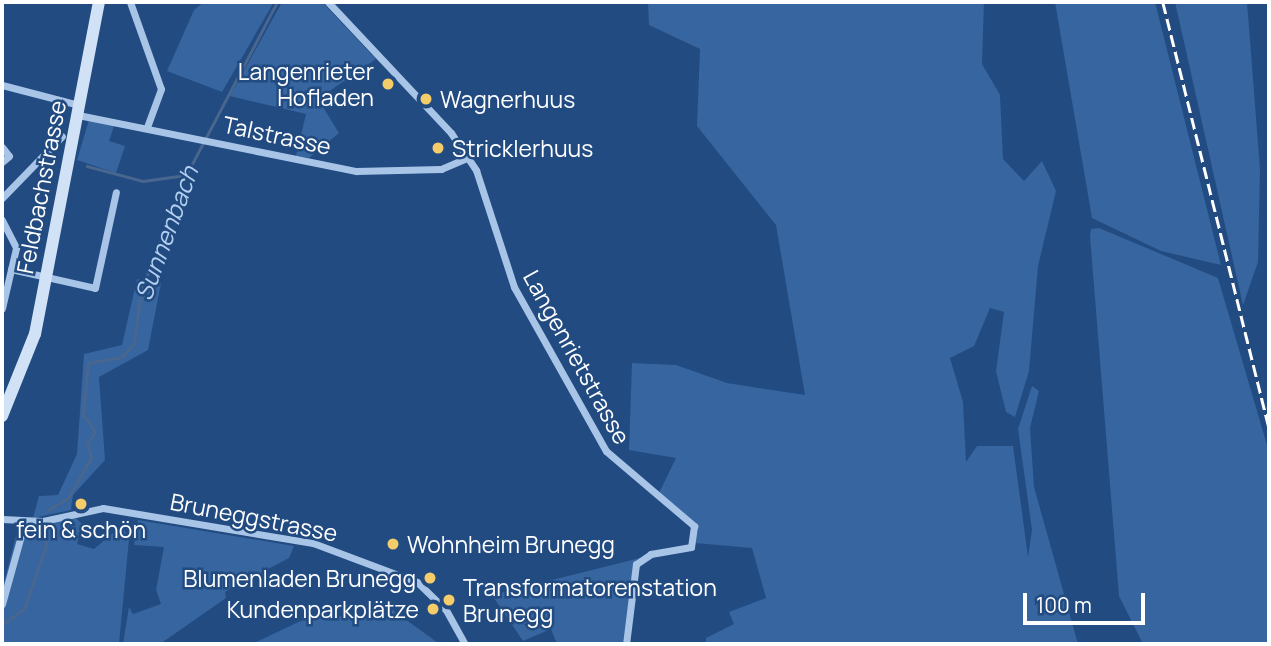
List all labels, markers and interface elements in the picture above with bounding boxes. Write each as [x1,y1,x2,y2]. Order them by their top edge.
place label: Langenrieter Hofladen [238,57,374,111]
marker: Langenrieter Hofladen [380,76,396,92]
place label: Wagnerhuus [440,85,575,113]
marker: Wagnerhuus [418,91,434,107]
street label: Feldbachstrasse [11,98,71,276]
street label: Talstrasse [220,110,334,160]
place label: Stricklerhuus [452,134,593,162]
marker: Stricklerhuus [430,140,446,156]
water label: Sunnenbach [128,162,204,304]
street label: Langenrietstrasse [518,265,636,449]
street label: Bruneggstrasse [168,487,340,547]
marker: fein & schön [73,496,89,512]
place label: fein & schön [16,515,146,543]
place label: Wohnheim Brunegg [407,530,615,558]
marker: Wohnheim Brunegg [385,536,401,552]
place label: Blumenladen Brunegg [183,564,416,592]
marker: Blumenladen Brunegg [422,570,438,586]
place label: Transformatorenstation Brunegg [463,573,717,627]
scale bar [1026,580,1148,624]
text: 100 m [1036,591,1092,619]
marker: Transformatorenstation Brunegg [441,592,457,608]
place label: Kundenparkplätze [227,595,419,623]
marker: Kundenparkplätze [425,601,441,617]

